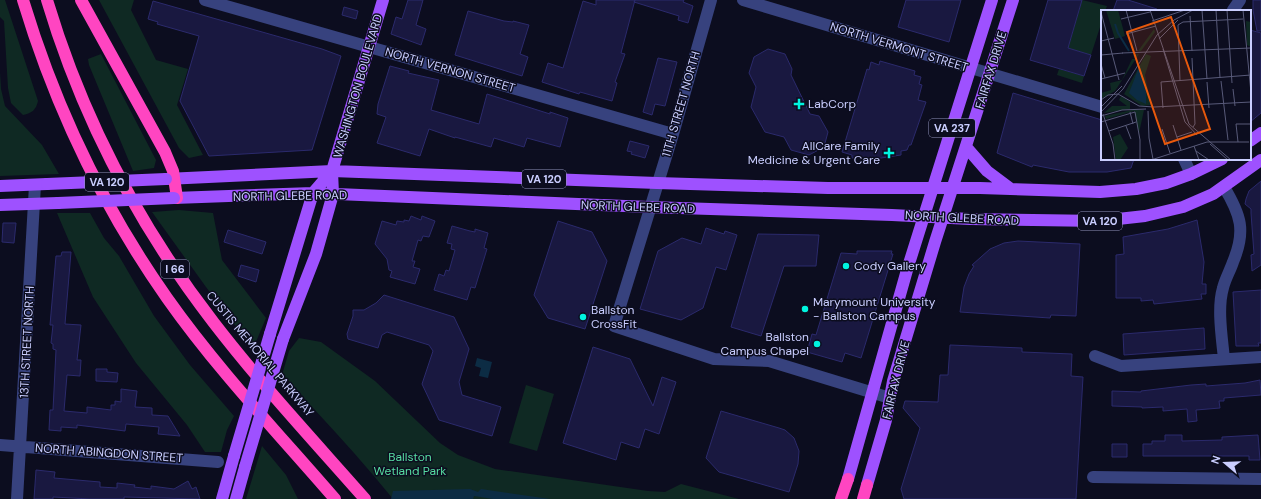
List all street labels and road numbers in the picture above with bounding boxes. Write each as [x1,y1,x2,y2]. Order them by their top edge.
street label: WASHINGTON BOULEVARD [330,12,386,160]
street label: NORTH VERMONT STREET [828,18,970,76]
street label: FAIRFAX DRIVE [972,29,1010,111]
street label: NORTH VERNON STREET [383,44,517,96]
street label: 11TH STREET NORTH [658,49,704,159]
road number: VA 237 [929,119,975,137]
road number: VA 120 [522,170,566,188]
road number: VA 120 [85,173,129,191]
street label: NORTH GLEBE ROAD [233,187,347,205]
street label: NORTH GLEBE ROAD [581,197,695,217]
street label: NORTH GLEBE ROAD [905,207,1019,229]
road number: VA 120 [1078,212,1122,230]
road number: I 66 [161,260,189,278]
street label: 13TH STREET NORTH [16,286,38,398]
street label: CUSTIS MEMORIAL PARKWAY [203,288,317,420]
street label: FAIRFAX DRIVE [879,339,914,421]
street label: NORTH ABINGDON STREET [35,440,184,466]

